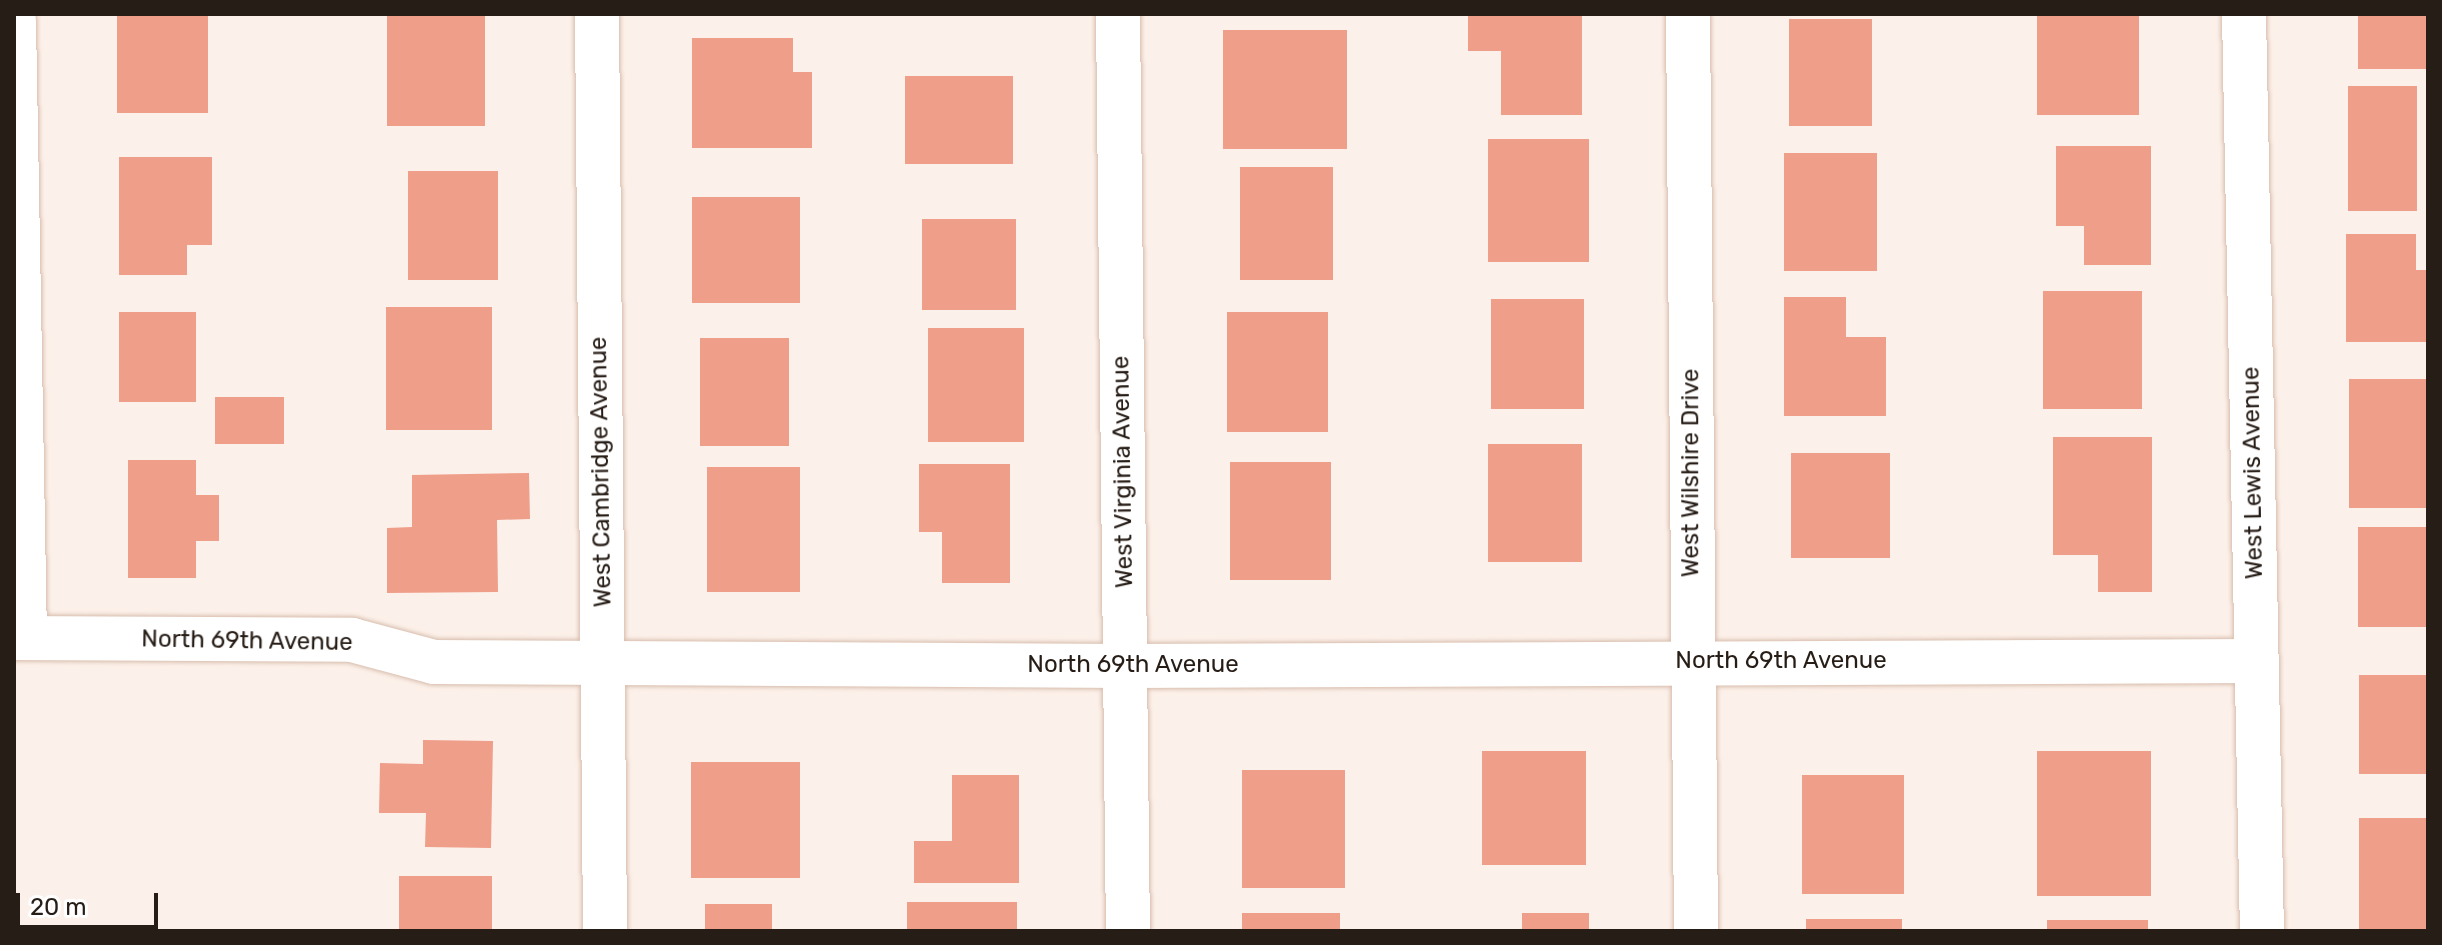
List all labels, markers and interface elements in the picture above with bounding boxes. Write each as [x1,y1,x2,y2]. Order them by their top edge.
street label: West Cambridge Avenue [584,336,618,608]
street label: West Virginia Avenue [1107,355,1139,589]
street label: West Lewis Avenue [2237,366,2269,580]
street label: West Wilshire Drive [1677,368,1705,578]
street label: North 69th Avenue [141,625,353,657]
street label: North 69th Avenue [1675,647,1887,675]
street label: North 69th Avenue [1027,651,1239,679]
scale bar [20,877,162,927]
text: 20 m [30,893,87,921]

